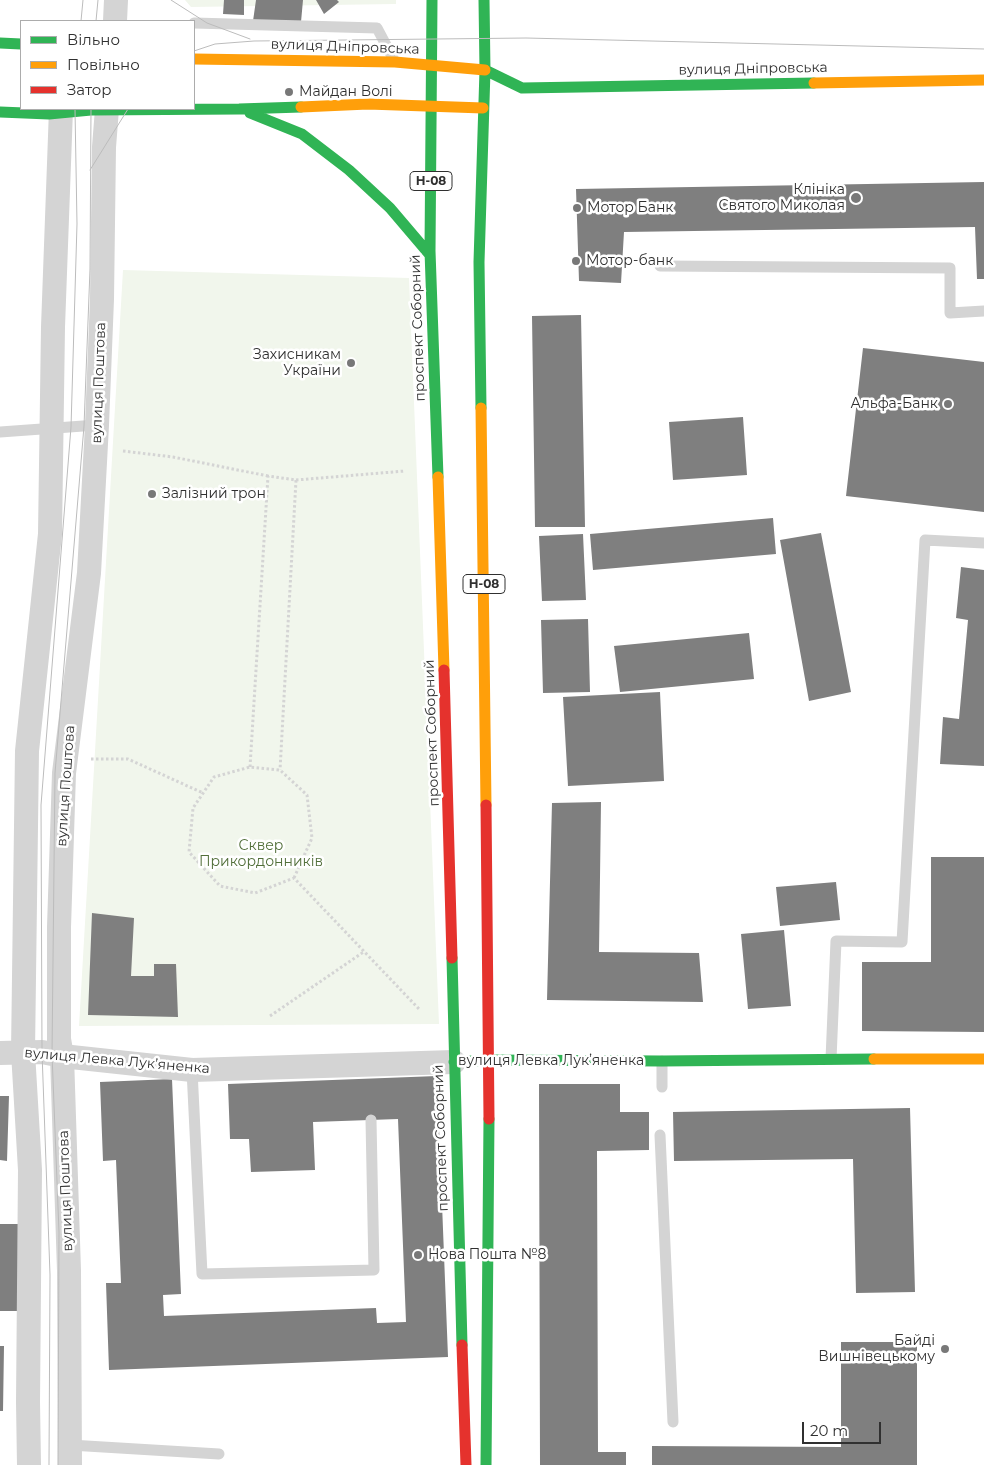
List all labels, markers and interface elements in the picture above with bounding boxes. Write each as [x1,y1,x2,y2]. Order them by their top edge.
legend [20,20,195,110]
text: Вільно [67,30,120,49]
street label: вулиця Дніпровська [270,36,420,58]
text: Повільно [67,55,140,74]
street label: вулиця Дніпровська [678,59,828,79]
text: Затор [67,80,112,99]
place label: Майдан Волі [299,84,393,100]
marker: Майдан Волі [283,86,295,98]
road number: Н-08 [410,172,452,190]
place label: Клініка Святого Миколая [719,182,845,214]
marker: Клініка Святого Миколая [849,191,863,205]
place label: Мотор Банк [587,200,673,216]
marker: Мотор Банк [571,202,583,214]
place label: Мотор-банк [586,253,673,269]
street label: проспект Соборний [407,254,429,402]
marker: Мотор-банк [570,255,582,267]
street label: вулиця Поштова [88,322,110,444]
place label: Захисникам України [253,347,341,380]
marker: Захисникам України [345,357,357,369]
place label: Альфа-Банк [850,396,938,412]
marker: Альфа-Банк [942,398,954,410]
place label: Залізний трон [162,486,266,502]
marker: Залізний трон [146,488,158,500]
road number: Н-08 [463,574,505,594]
street label: проспект Соборний [421,659,443,807]
street label: вулиця Поштова [53,725,79,847]
park label: Сквер Прикордонників [199,838,323,870]
street label: вулиця Левка Лукʼяненка [24,1045,210,1077]
street label: вулиця Левка Лукʼяненка [458,1053,644,1069]
street label: проспект Соборний [430,1064,452,1212]
street label: вулиця Поштова [55,1130,77,1252]
place label: Нова Пошта №8 [428,1247,546,1263]
marker: Нова Пошта №8 [412,1249,424,1261]
place label: Байді Вишнівецькому [818,1333,935,1365]
marker: Байді Вишнівецькому [939,1343,951,1355]
scale bar [804,1412,883,1444]
text: 20 m [810,1421,848,1440]

